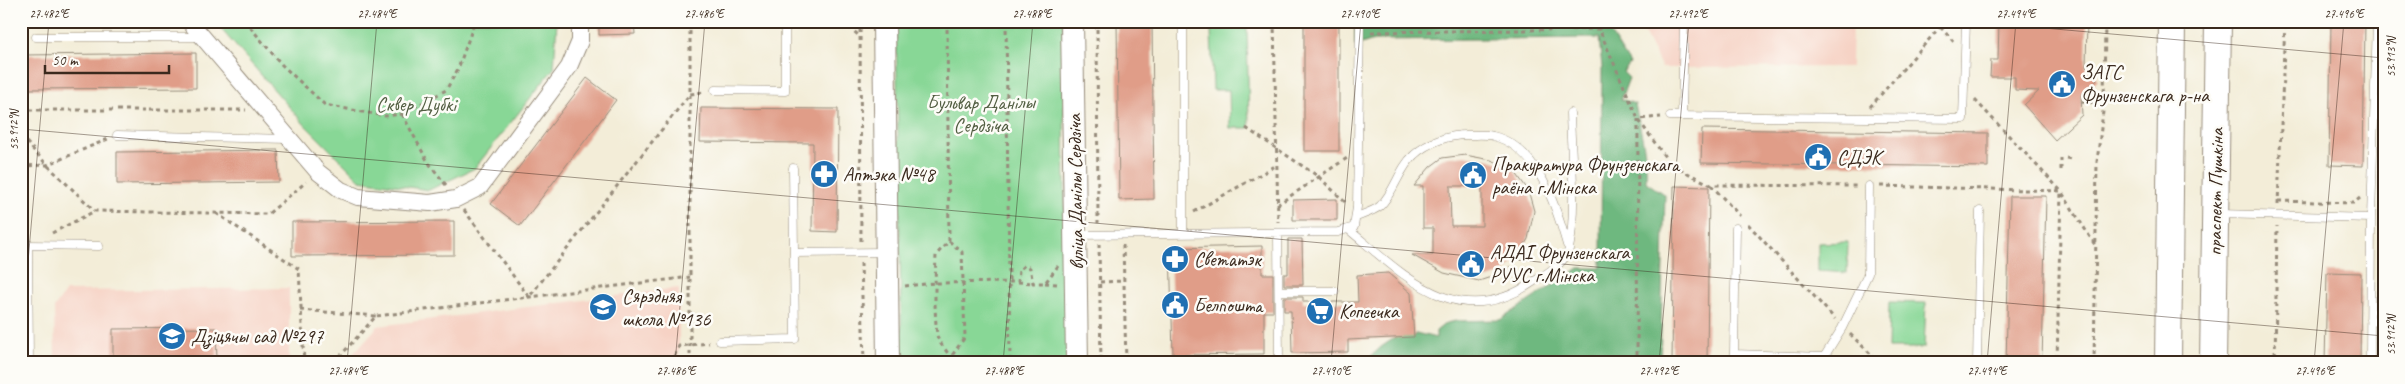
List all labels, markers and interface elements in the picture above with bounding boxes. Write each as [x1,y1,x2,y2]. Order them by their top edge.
text: 27.482°E [29,6,70,22]
text: 27.484°E [357,6,398,22]
text: 27.486°E [684,6,725,22]
text: 27.488°E [1012,6,1053,22]
text: 27.490°E [1340,6,1381,22]
text: 27.492°E [1668,6,1709,22]
text: 27.494°E [1996,6,2037,22]
text: 27.496°E [2324,6,2365,22]
text: 53.913°N [2383,35,2399,77]
scale bar [45,42,169,74]
text: 50 m [52,51,79,70]
place label: ЗАГС Фрунзенскага р-на [2081,60,2210,108]
public building icon: ЗАГС Фрунзенскага р-на [2047,69,2077,99]
park label: Бульвар Данілы Сердзіча [927,90,1036,138]
park label: Сквер Дубкі [376,92,458,117]
text: 53.912°N [6,108,22,150]
street label: вуліца Данілы Сердзіча [1062,113,1089,270]
street label: праспект Пушкіна [2202,127,2229,256]
public building icon: СДЭК [1803,142,1833,172]
place label: СДЭК [1837,145,1885,170]
place label: Пракуратура Фрунзенскага раёна г.Мінска [1492,152,1681,200]
pharmacy icon: Аптэка №48 [809,159,839,189]
public building icon: Пракуратура Фрунзенскага раёна г.Мінска [1458,160,1488,190]
place label: Аптэка №48 [843,162,936,187]
place label: АДАІ Фрунзенскага РУУС г.Мінска [1490,240,1631,288]
pharmacy icon: Светатэк [1160,244,1190,274]
place label: Светатэк [1194,247,1262,272]
public building icon: АДАІ Фрунзенскага РУУС г.Мінска [1456,249,1486,279]
place label: Сярэдняя школа №136 [622,284,712,332]
public building icon: Белпошта [1160,290,1190,320]
school or university icon: Сярэдняя школа №136 [588,292,618,322]
place label: Белпошта [1194,293,1264,318]
supermarket icon: Копеечка [1305,296,1335,326]
place label: Копеечка [1339,299,1400,324]
text: 53.912°N [2383,313,2399,355]
school or university icon: Дзіцячы сад №297 [157,321,187,351]
place label: Дзіцячы сад №297 [191,324,324,350]
text: 27.484°E [328,363,369,379]
text: 27.486°E [656,363,697,379]
text: 27.488°E [984,363,1025,379]
text: 27.490°E [1311,363,1352,379]
text: 27.492°E [1639,363,1680,379]
text: 27.494°E [1967,363,2008,379]
text: 27.496°E [2295,363,2336,379]

